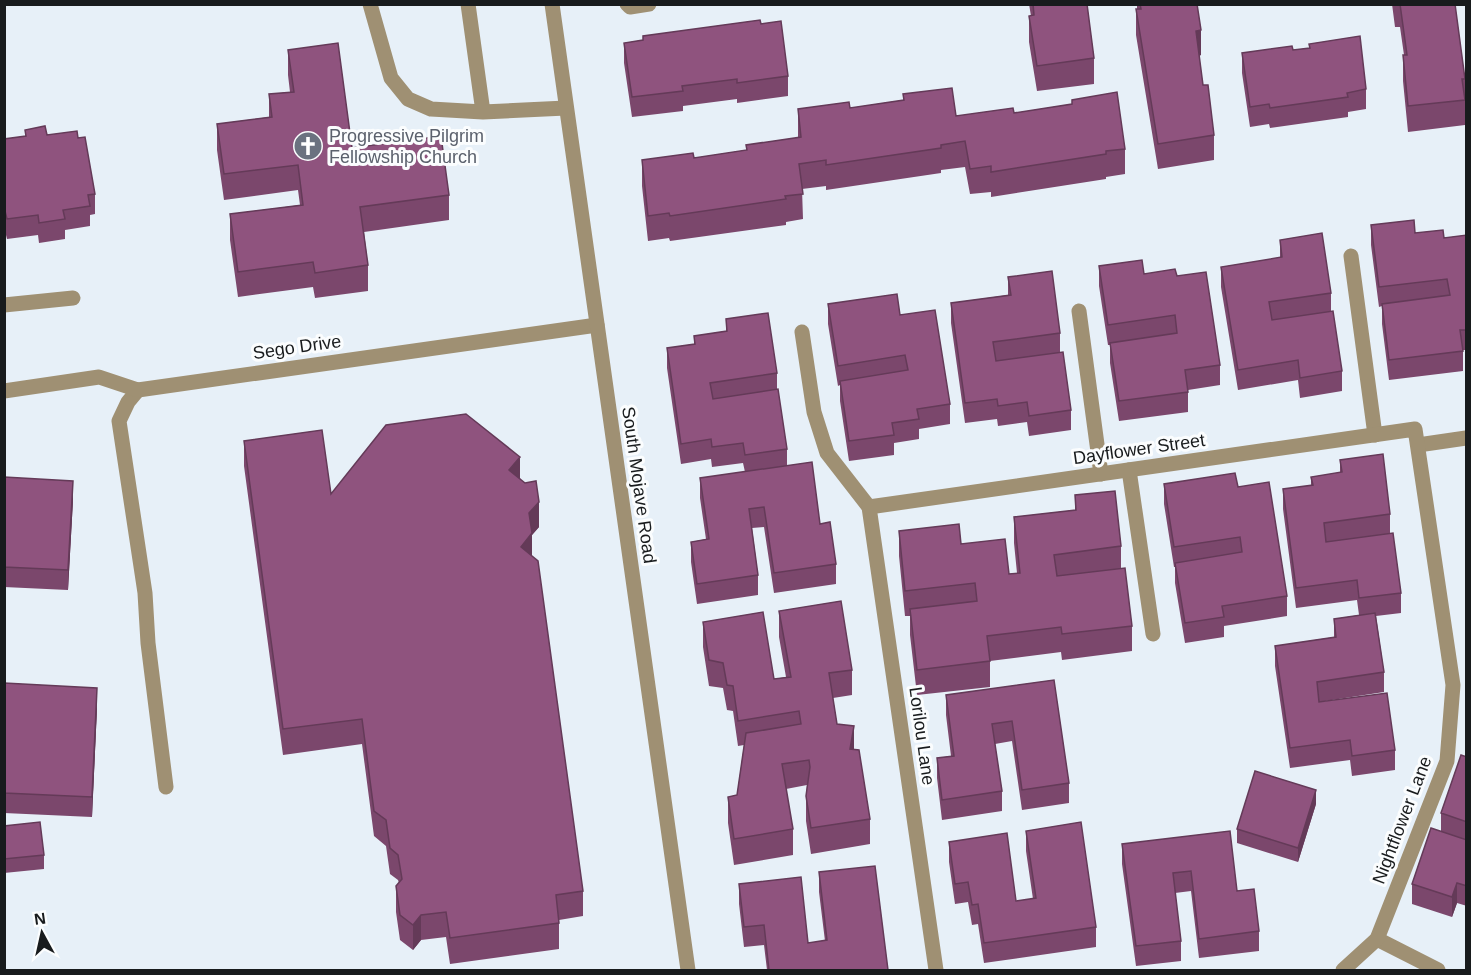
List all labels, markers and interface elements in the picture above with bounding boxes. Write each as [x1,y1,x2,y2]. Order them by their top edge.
place label: Progressive Pilgrim Fellowship Church [329,126,484,167]
church icon: Progressive Pilgrim Fellowship Church [292,130,324,162]
street label: Sego Drive [252,331,342,363]
street label: South Mojave Road [618,405,660,565]
street label: Dayflower Street [1072,430,1206,468]
street label: Lorilou Lane [905,686,939,786]
street label: Nightflower Lane [1368,753,1436,887]
north arrow [12,903,72,963]
text: N [33,909,47,928]

